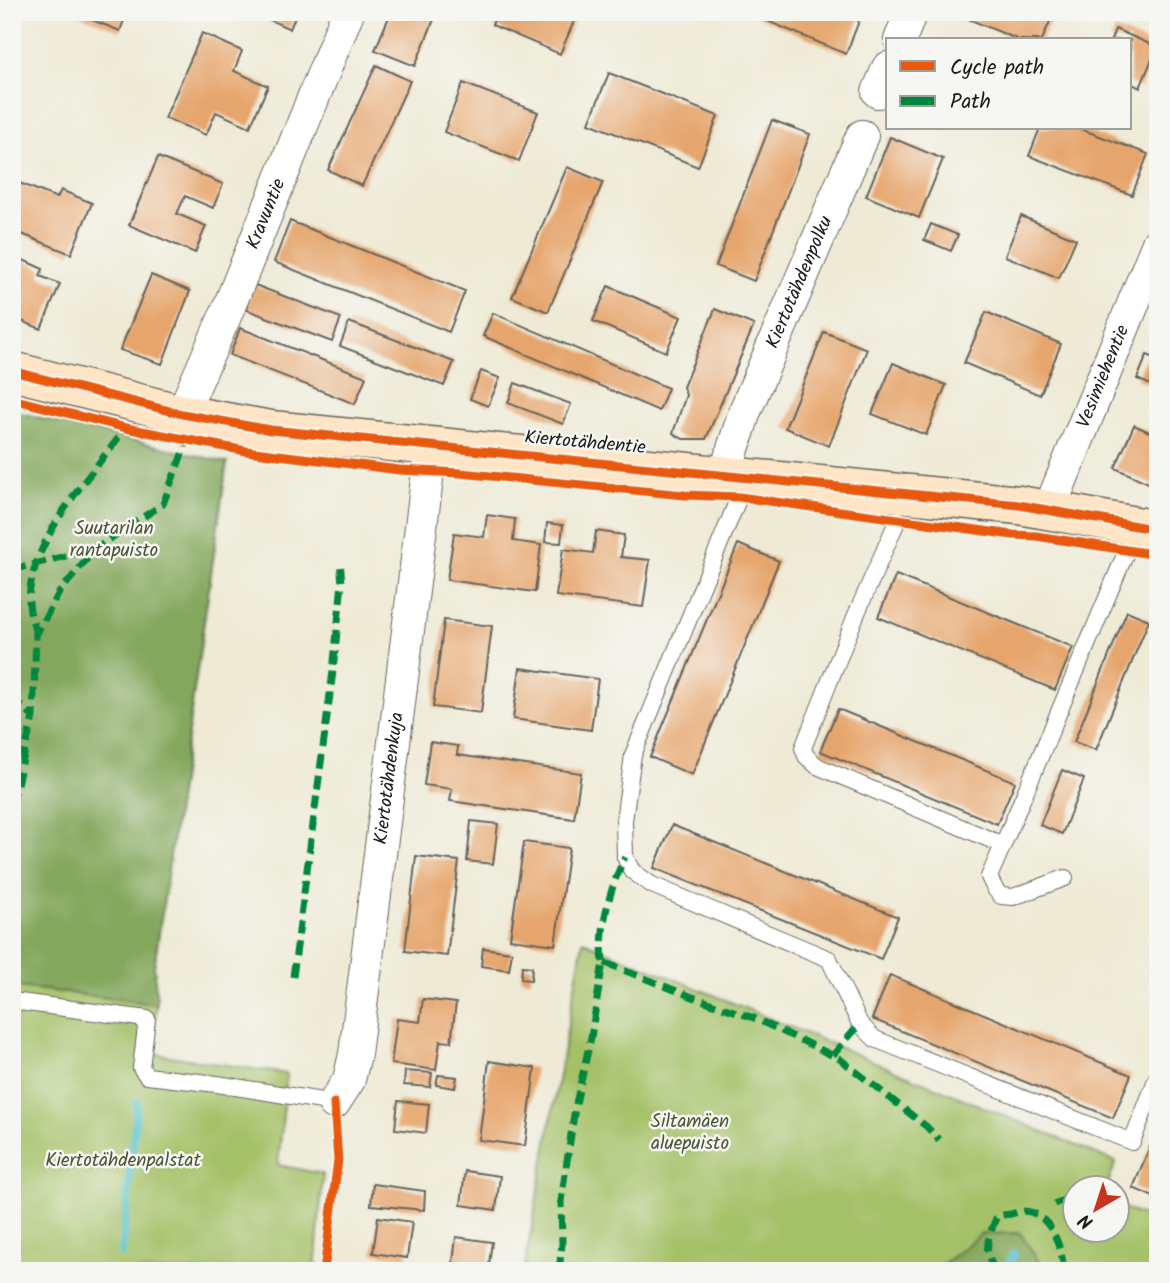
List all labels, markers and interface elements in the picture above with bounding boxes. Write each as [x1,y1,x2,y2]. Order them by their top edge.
legend [886,38,1132,130]
text: Cycle path [950,52,1044,85]
text: Path [950,86,991,119]
street label: Kravuntie [239,174,294,254]
street label: Kiertotähdenpolku [758,211,841,353]
street label: Vesimiehentie [1069,320,1138,433]
street label: Kiertotähdentie [523,423,647,463]
park label: Suutarilan rantapuisto [70,514,158,566]
street label: Kiertotähdenkuja [366,710,413,846]
park label: Siltamäen aluepuisto [651,1107,729,1159]
park label: Kiertotähdenpalstat [45,1146,201,1176]
north arrow [1062,1174,1132,1244]
text: N [1072,1205,1101,1236]

